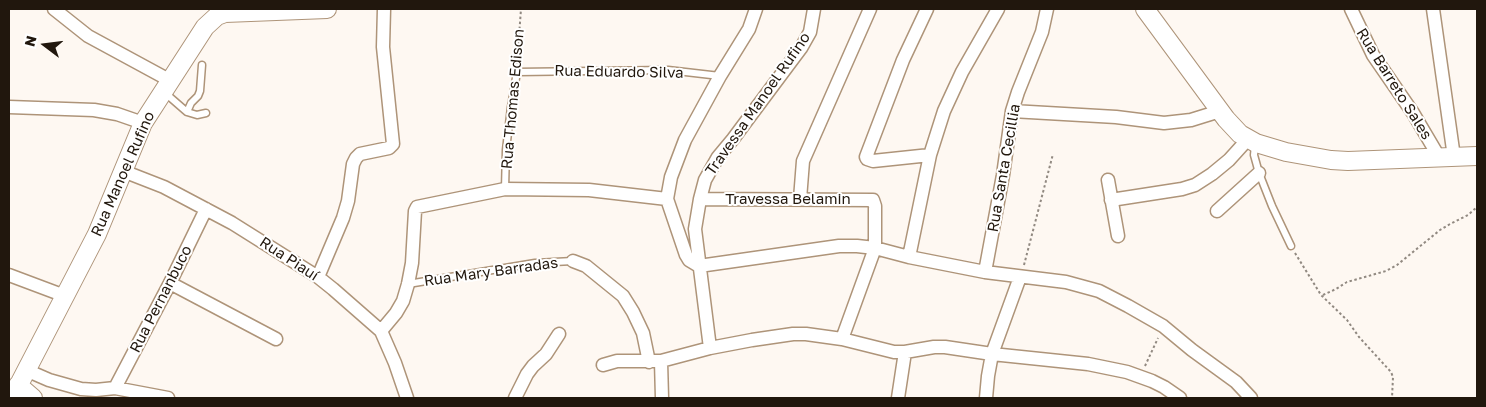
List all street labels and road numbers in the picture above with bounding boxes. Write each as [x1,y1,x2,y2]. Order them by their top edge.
street label: Rua Barreto Sales [1352,25,1436,143]
street label: Rua Thomas Edison [498,28,528,170]
street label: Travessa Manoel Rufino [702,29,814,179]
street label: Rua Eduardo Silva [554,62,684,82]
street label: Rua Santa Cecillia [984,103,1024,233]
street label: Rua Manoel Rufino [87,109,159,239]
street label: Travessa Belamin [725,190,851,208]
street label: Rua Piauí [256,233,322,285]
street label: Rua Pernanbuco [126,242,196,356]
street label: Rua Mary Barradas [423,254,559,290]

